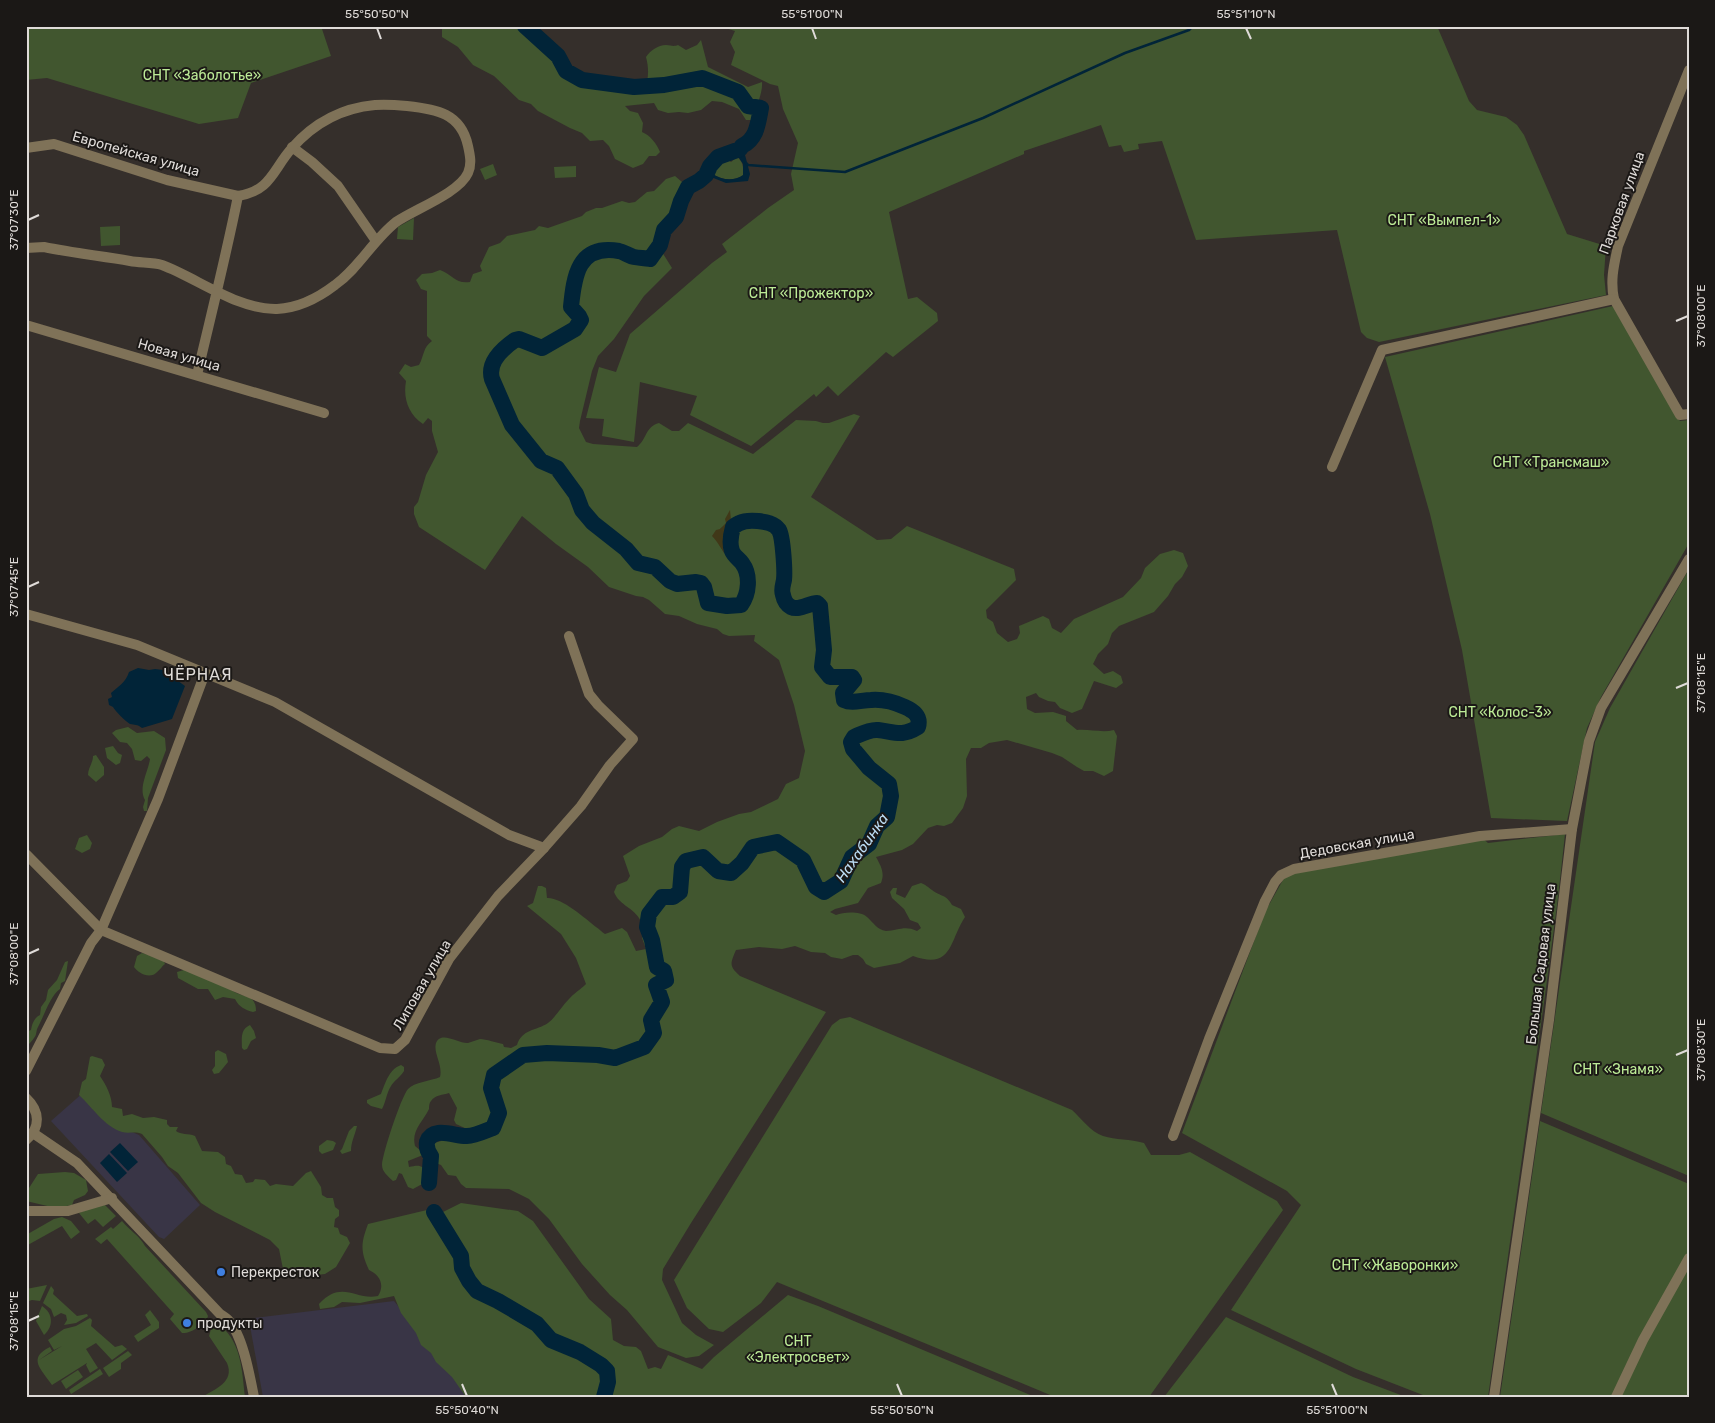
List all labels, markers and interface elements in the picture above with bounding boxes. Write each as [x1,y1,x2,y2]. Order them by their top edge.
text: 55°50'50"N [345,7,409,21]
text: 55°51'00"N [781,7,843,21]
text: 55°51'10"N [1216,7,1276,21]
park label: СНТ «Заболотье» [143,67,261,84]
street label: Европейская улица [70,128,202,180]
street label: Парковая улица [1596,149,1648,257]
text: 37°07'30"E [7,189,21,251]
park label: СНТ «Вымпел-1» [1387,212,1501,229]
park label: СНТ «Прожектор» [749,285,873,302]
text: 37°08'00"E [1694,285,1708,347]
street label: Новая улица [136,335,222,375]
park label: СНТ «Трансмаш» [1493,454,1609,471]
text: 37°07'45"E [7,557,21,617]
text: 37°08'15"E [1694,653,1708,713]
district label: ЧЁРНАЯ [163,665,233,684]
park label: СНТ «Колос-3» [1448,704,1552,721]
water label: Нахабинка [832,810,892,886]
street label: Дедовская улица [1298,826,1416,862]
street label: Большая Садовая улица [1523,882,1559,1046]
text: 37°08'00"E [7,923,21,985]
street label: Липовая улица [389,937,455,1033]
text: 37°08'30"E [1694,1019,1708,1081]
park label: СНТ «Знамя» [1573,1061,1663,1078]
park label: СНТ «Жаворонки» [1332,1257,1458,1274]
place label: Перекресток [231,1264,320,1281]
marker: Перекресток [215,1266,227,1278]
text: 37°08'15"E [7,1291,21,1351]
place label: продукты [197,1315,262,1332]
marker: продукты [181,1317,193,1329]
park label: СНТ «Электросвет» [746,1333,850,1366]
text: 55°50'40"N [435,1403,499,1417]
text: 55°50'50"N [870,1403,934,1417]
text: 55°51'00"N [1306,1403,1368,1417]

